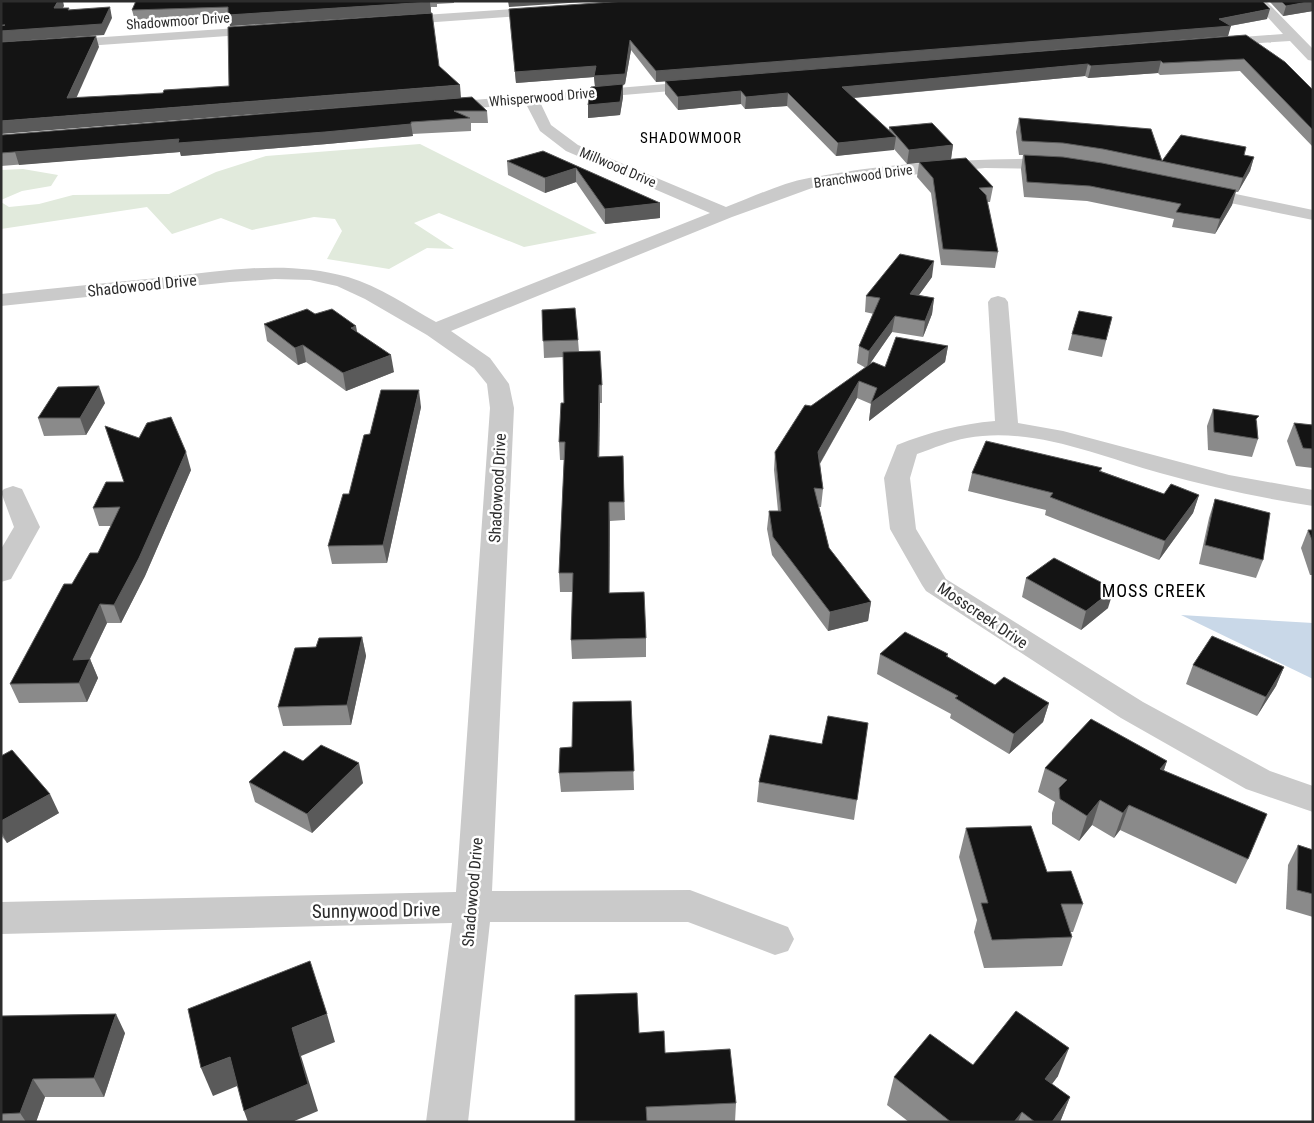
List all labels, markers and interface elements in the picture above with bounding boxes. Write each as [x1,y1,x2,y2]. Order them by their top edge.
street label: Shadowmoor Drive [126,9,231,33]
street label: Whisperwood Drive [488,84,596,110]
district label: SHADOWMOOR [640,129,742,147]
street label: Millwood Drive [577,144,659,190]
street label: Branchwood Drive [813,161,914,191]
street label: Shadowood Drive [87,270,198,301]
street label: Shadowood Drive [485,433,510,543]
street label: Mosscreek Drive [934,578,1031,653]
district label: MOSS CREEK [1102,580,1206,601]
street label: Shadowood Drive [458,837,487,947]
street label: Sunnywood Drive [312,898,441,923]

